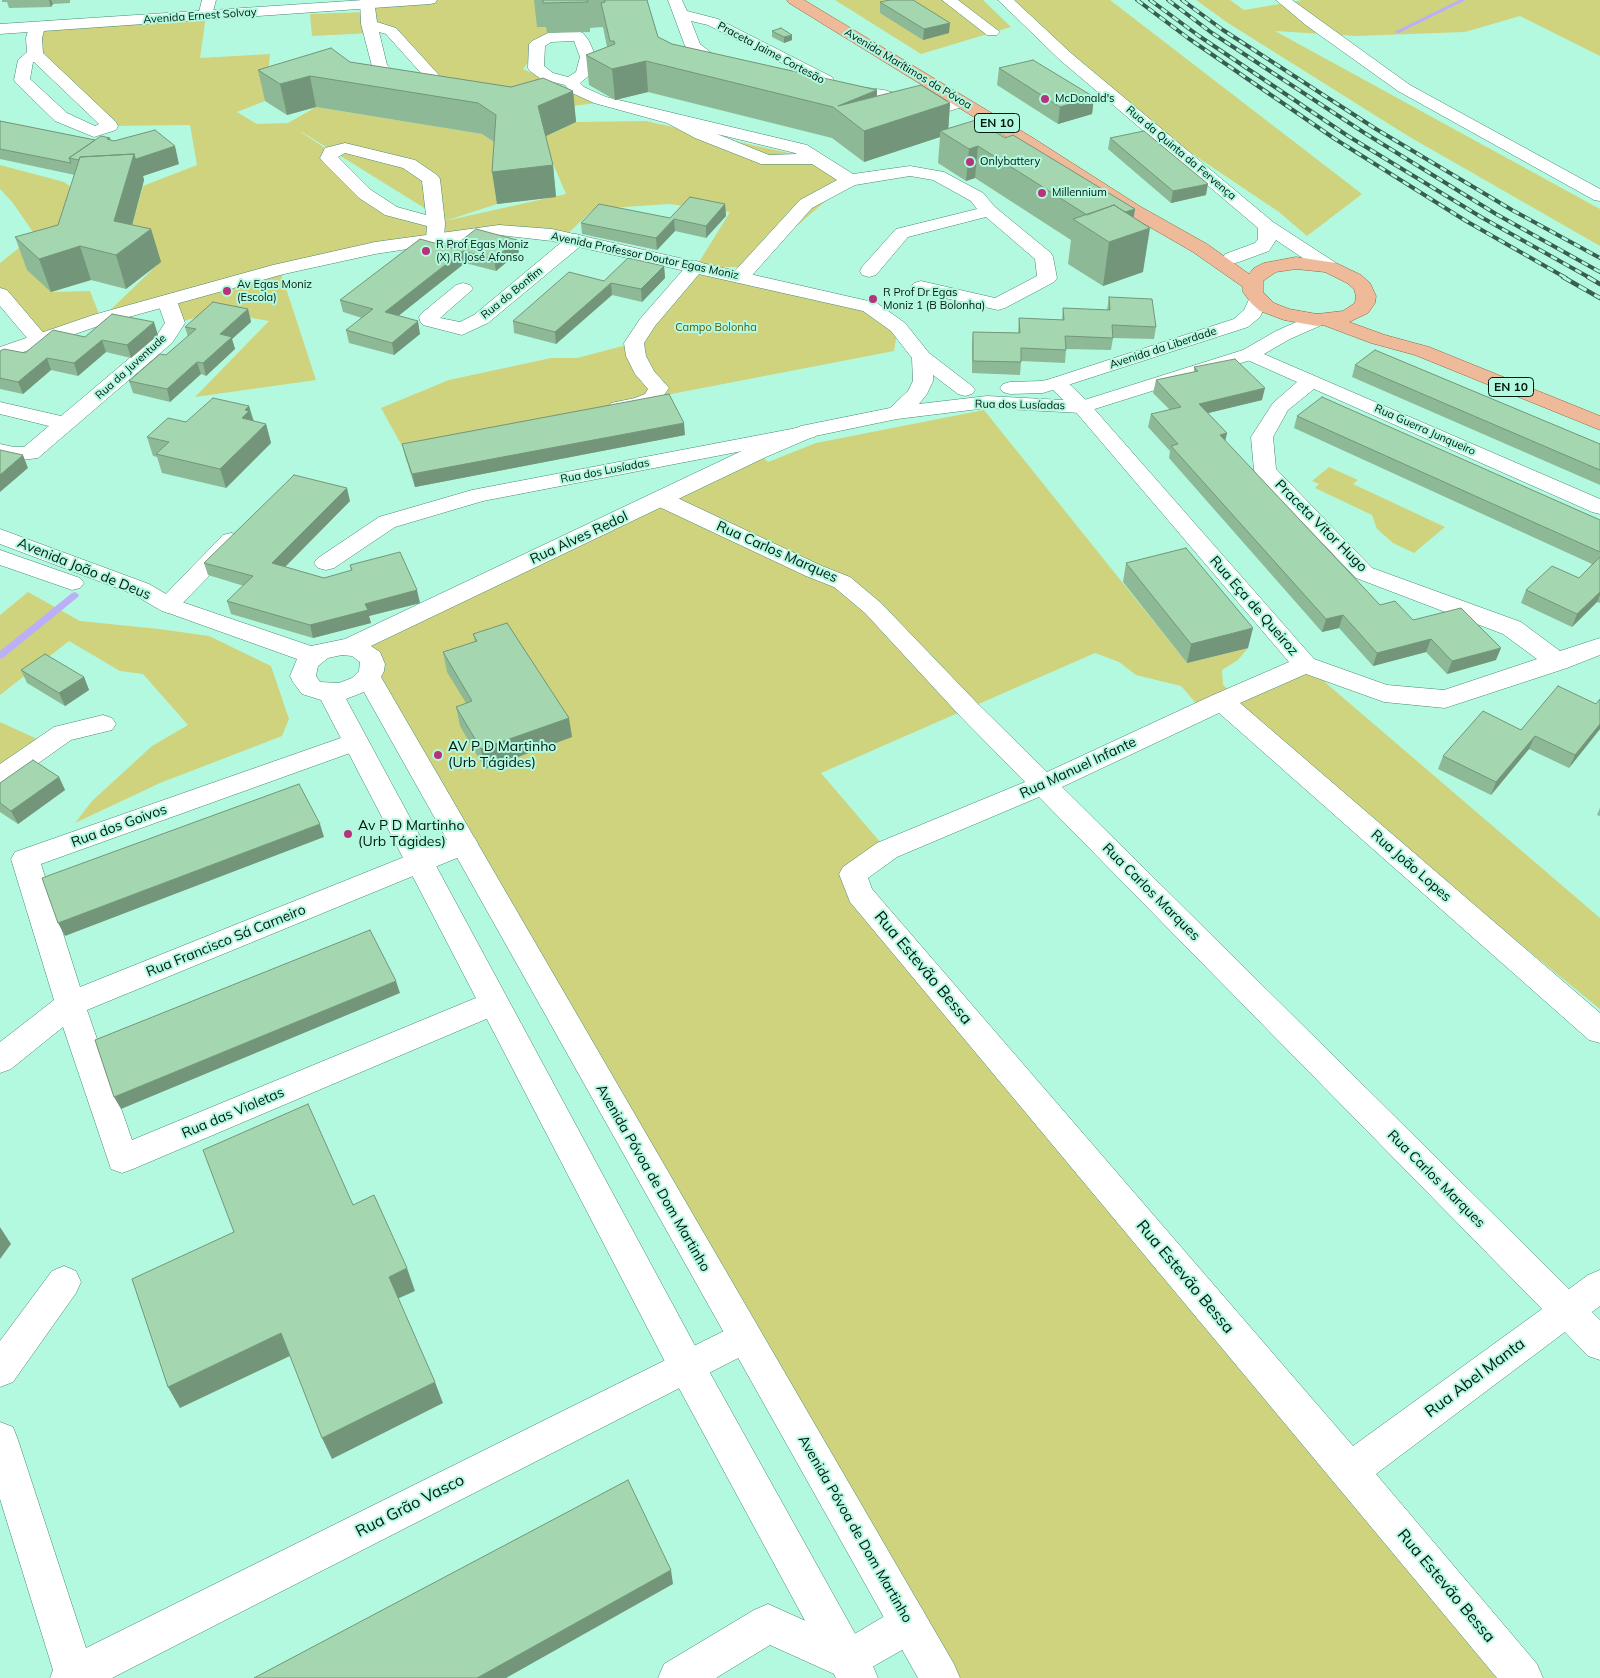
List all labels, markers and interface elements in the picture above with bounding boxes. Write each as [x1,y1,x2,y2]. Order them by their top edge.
street label: Avenida Ernest Solvay [143,5,257,27]
street label: Praceta Jaime Cortesão [715,19,827,87]
street label: Avenida Marítimos da Póvoa [842,26,974,112]
place label: McDonald's [1055,92,1115,106]
marker: McDonald's [1039,93,1051,105]
street label: Rua da Quinta da Fervença [1123,103,1239,203]
road number: EN 10 [974,114,1020,132]
place label: Onlybattery [980,155,1040,169]
marker: Onlybattery [964,156,976,168]
place label: Millennium [1052,186,1107,200]
marker: Millennium [1036,187,1048,199]
street label: Avenida Professor Doutor Egas Moniz [550,230,740,282]
place label: R Prof Egas Moniz (X) R José Afonso [436,238,529,264]
marker: R Prof Egas Moniz (X) R José Afonso [420,245,432,257]
street label: Rua do Bonfim [479,264,545,322]
place label: Av Egas Moniz (Escola) [237,278,312,304]
marker: Av Egas Moniz (Escola) [221,285,233,297]
place label: R Prof Dr Egas Moniz 1 (B Bolonha) [883,286,985,312]
marker: R Prof Dr Egas Moniz 1 (B Bolonha) [867,293,879,305]
park label: Campo Bolonha [675,321,757,335]
street label: Avenida da Liberdade [1108,324,1218,372]
street label: Rua da Juventude [93,332,169,402]
road number: EN 10 [1488,378,1534,397]
street label: Rua dos Lusíadas [975,398,1065,412]
street label: Rua Guerra Junqueiro [1372,402,1478,458]
street label: Rua dos Lusíadas [559,456,651,486]
street label: Praceta Vitor Hugo [1271,476,1371,576]
street label: Rua Alves Redol [527,508,631,568]
street label: Rua Carlos Marques [714,518,840,586]
street label: Avenida João de Deus [15,535,153,603]
street label: Rua Eça de Queiroz [1206,553,1302,659]
street label: Rua Manuel Infante [1017,734,1139,802]
place label: AV P D Martinho (Urb Tágides) [448,739,556,772]
marker: AV P D Martinho (Urb Tágides) [432,749,444,761]
street label: Rua dos Goivos [69,801,169,851]
place label: Av P D Martinho (Urb Tágides) [358,818,464,850]
street label: Rua João Lopes [1367,827,1455,905]
marker: Av P D Martinho (Urb Tágides) [342,828,354,840]
street label: Rua Carlos Marques [1099,840,1203,944]
street label: Rua Francisco Sá Carneiro [144,901,308,981]
street label: Rua Estevão Bessa [870,908,976,1028]
street label: Avenida Póvoa de Dom Martinho [592,1081,714,1275]
street label: Rua das Violetas [179,1084,287,1142]
street label: Rua Carlos Marques [1384,1127,1488,1231]
street label: Rua Estevão Bessa [1132,1217,1238,1337]
street label: Rua Abel Manta [1421,1334,1529,1422]
street label: Avenida Póvoa de Dom Martinho [794,1432,916,1626]
street label: Rua Grão Vasco [353,1470,467,1542]
street label: Rua Estevão Bessa [1393,1526,1499,1646]

